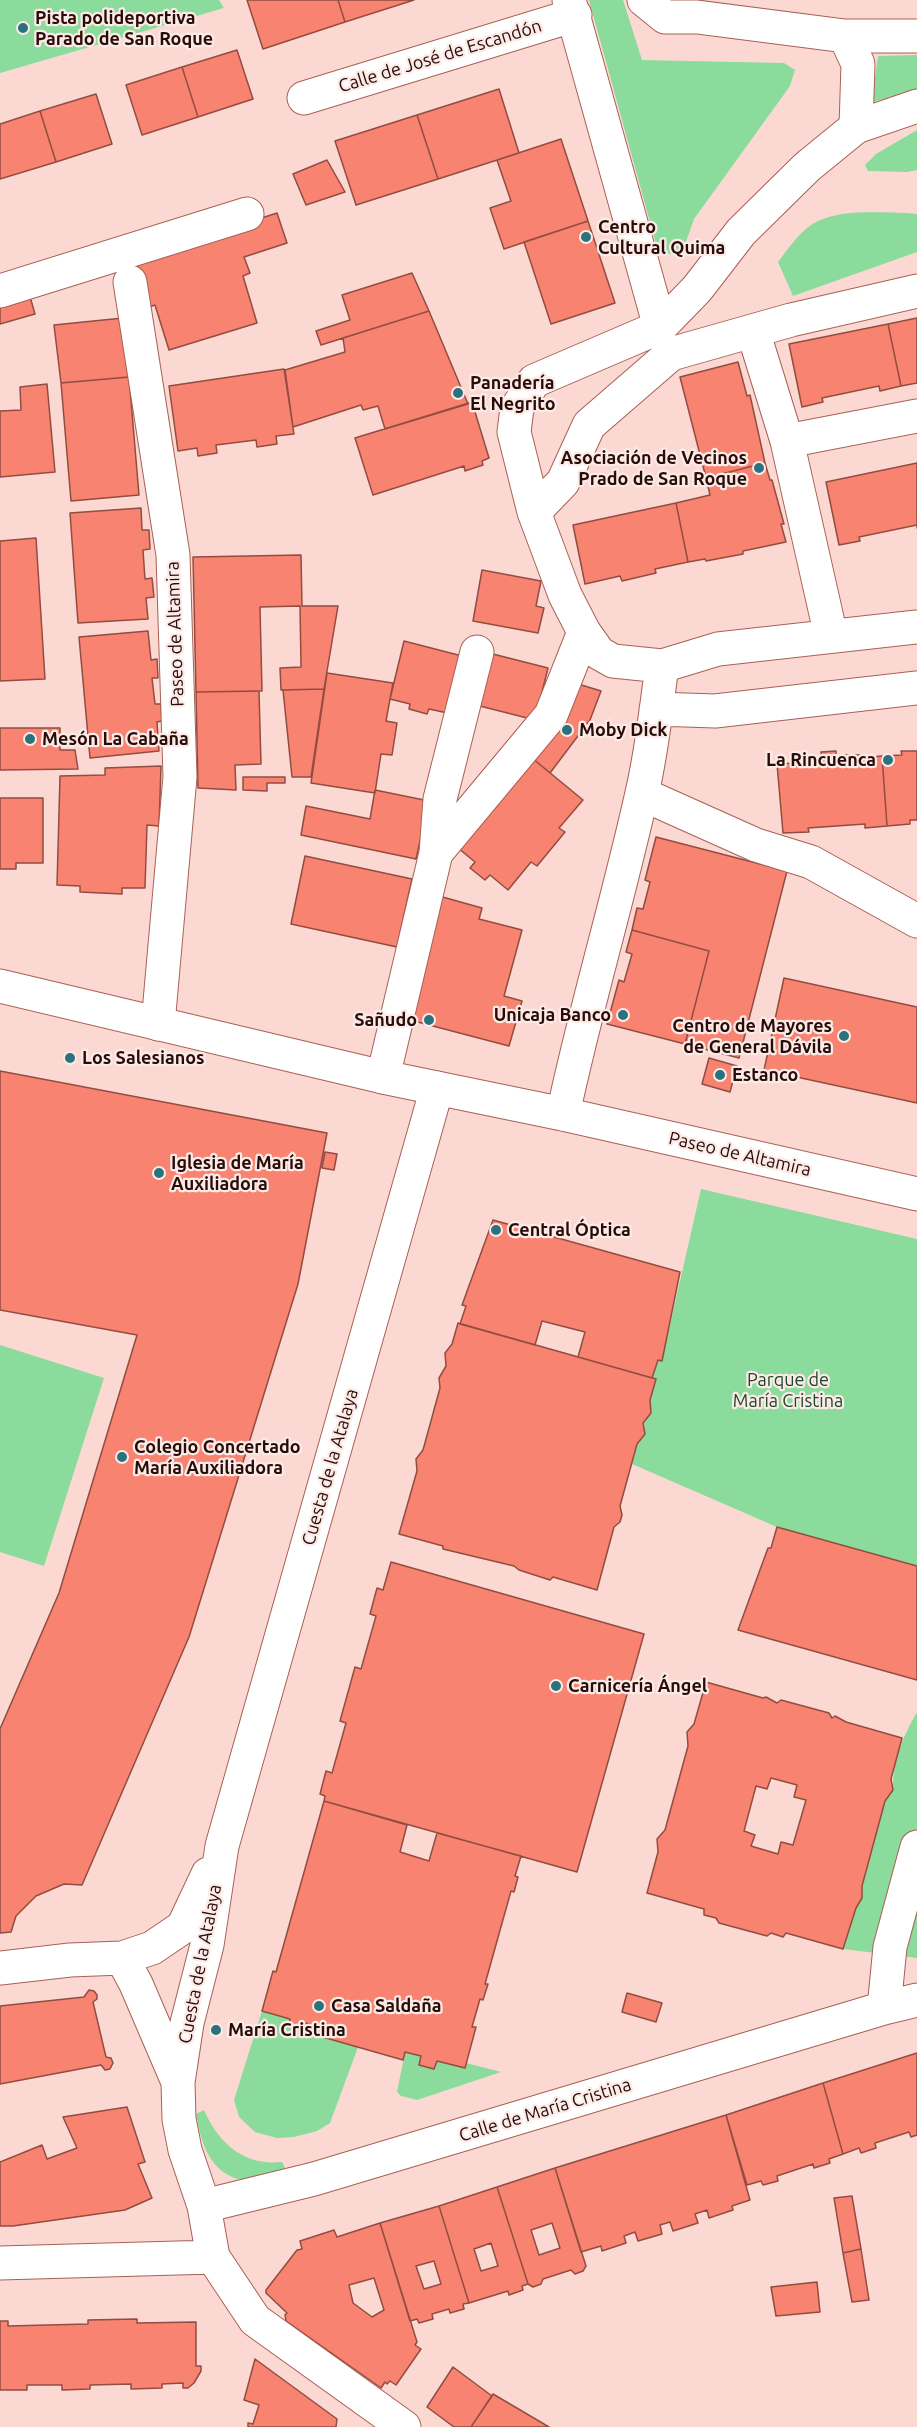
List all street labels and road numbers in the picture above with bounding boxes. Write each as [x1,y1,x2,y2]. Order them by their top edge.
street label: Calle de José de Escandón [336,15,544,97]
street label: Paseo de Altamira [162,561,188,707]
street label: Paseo de Altamira [667,1127,813,1181]
street label: Cuesta de la Atalaya [297,1386,363,1548]
street label: Cuesta de la Atalaya [174,1882,226,2046]
street label: Calle de María Cristina [456,2074,634,2146]

